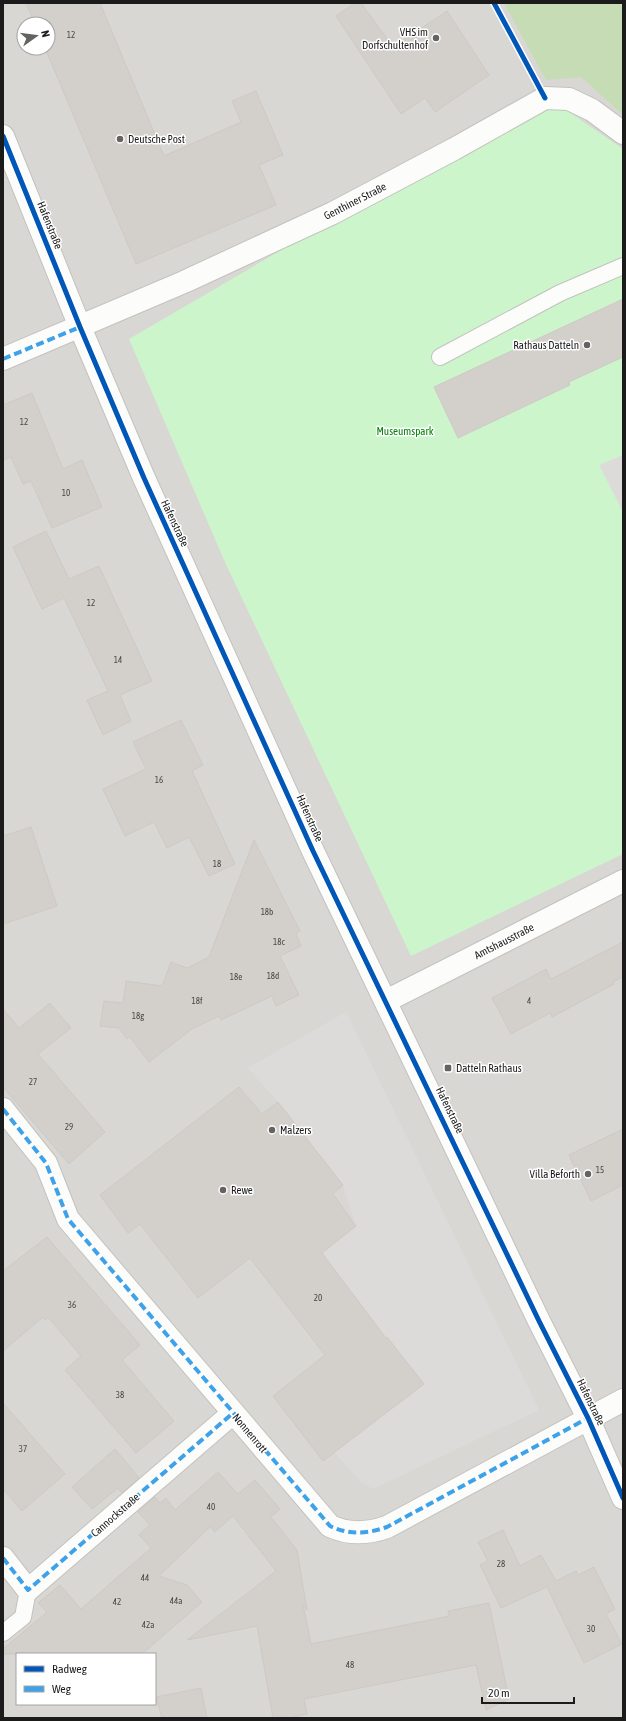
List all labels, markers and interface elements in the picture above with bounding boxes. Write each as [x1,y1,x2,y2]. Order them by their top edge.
north arrow [16,16,56,56]
place label: VHS im Dorfschultenhof [362,26,428,51]
text: N [39,29,52,38]
house number: 12 [67,30,75,40]
marker: VHS im Dorfschultenhof [431,33,441,43]
place label: Deutsche Post [128,133,185,145]
marker: Deutsche Post [115,134,125,144]
street label: Genthiner Straße [322,180,388,222]
street label: Hafenstraße [35,199,65,251]
place label: Rathaus Datteln [513,339,579,351]
marker: Rathaus Datteln [582,340,592,350]
house number: 12 [20,417,28,427]
park label: Museumspark [376,425,434,437]
house number: 10 [62,488,70,498]
street label: Hafenstraße [159,498,191,548]
house number: 12 [87,598,95,608]
house number: 14 [114,655,122,665]
house number: 16 [155,775,163,785]
street label: Hafenstraße [294,793,326,843]
house number: 18 [213,859,221,869]
house number: 18b [261,907,273,917]
street label: Amtshausstraße [472,921,536,961]
house number: 18c [273,937,286,947]
house number: 18d [267,971,279,981]
house number: 18e [230,972,242,982]
house number: 18f [192,996,203,1006]
house number: 4 [527,996,531,1006]
house number: 18g [132,1011,144,1021]
place label: Datteln Rathaus [456,1062,522,1074]
marker: Datteln Rathaus [443,1063,453,1073]
house number: 27 [29,1077,37,1087]
street label: Hafenstraße [434,1085,466,1135]
house number: 29 [65,1122,73,1132]
place label: Malzers [280,1124,311,1136]
marker: Malzers [267,1125,277,1135]
house number: 15 [596,1165,604,1175]
place label: Villa Beforth [530,1168,580,1180]
marker: Villa Beforth [583,1169,593,1179]
place label: Rewe [231,1184,253,1196]
marker: Rewe [218,1185,228,1195]
house number: 20 [314,1293,322,1303]
house number: 36 [68,1300,76,1310]
street label: Hafenstraße [575,1377,607,1427]
house number: 38 [116,1390,124,1400]
street label: Nonnenrott [230,1411,270,1455]
house number: 37 [19,1444,27,1454]
street label: Cannockstraße [88,1491,142,1539]
house number: 40 [207,1502,215,1512]
house number: 28 [497,1559,505,1569]
house number: 44 [141,1573,149,1583]
house number: 44a [170,1596,182,1606]
house number: 42 [113,1597,121,1607]
house number: 42a [142,1620,154,1630]
house number: 30 [587,1624,595,1634]
legend [16,1653,156,1705]
house number: 48 [346,1660,354,1670]
text: Radweg [52,1662,88,1676]
scale bar [482,1679,574,1705]
text: Weg [52,1682,72,1696]
text: 20 m [488,1686,510,1700]

